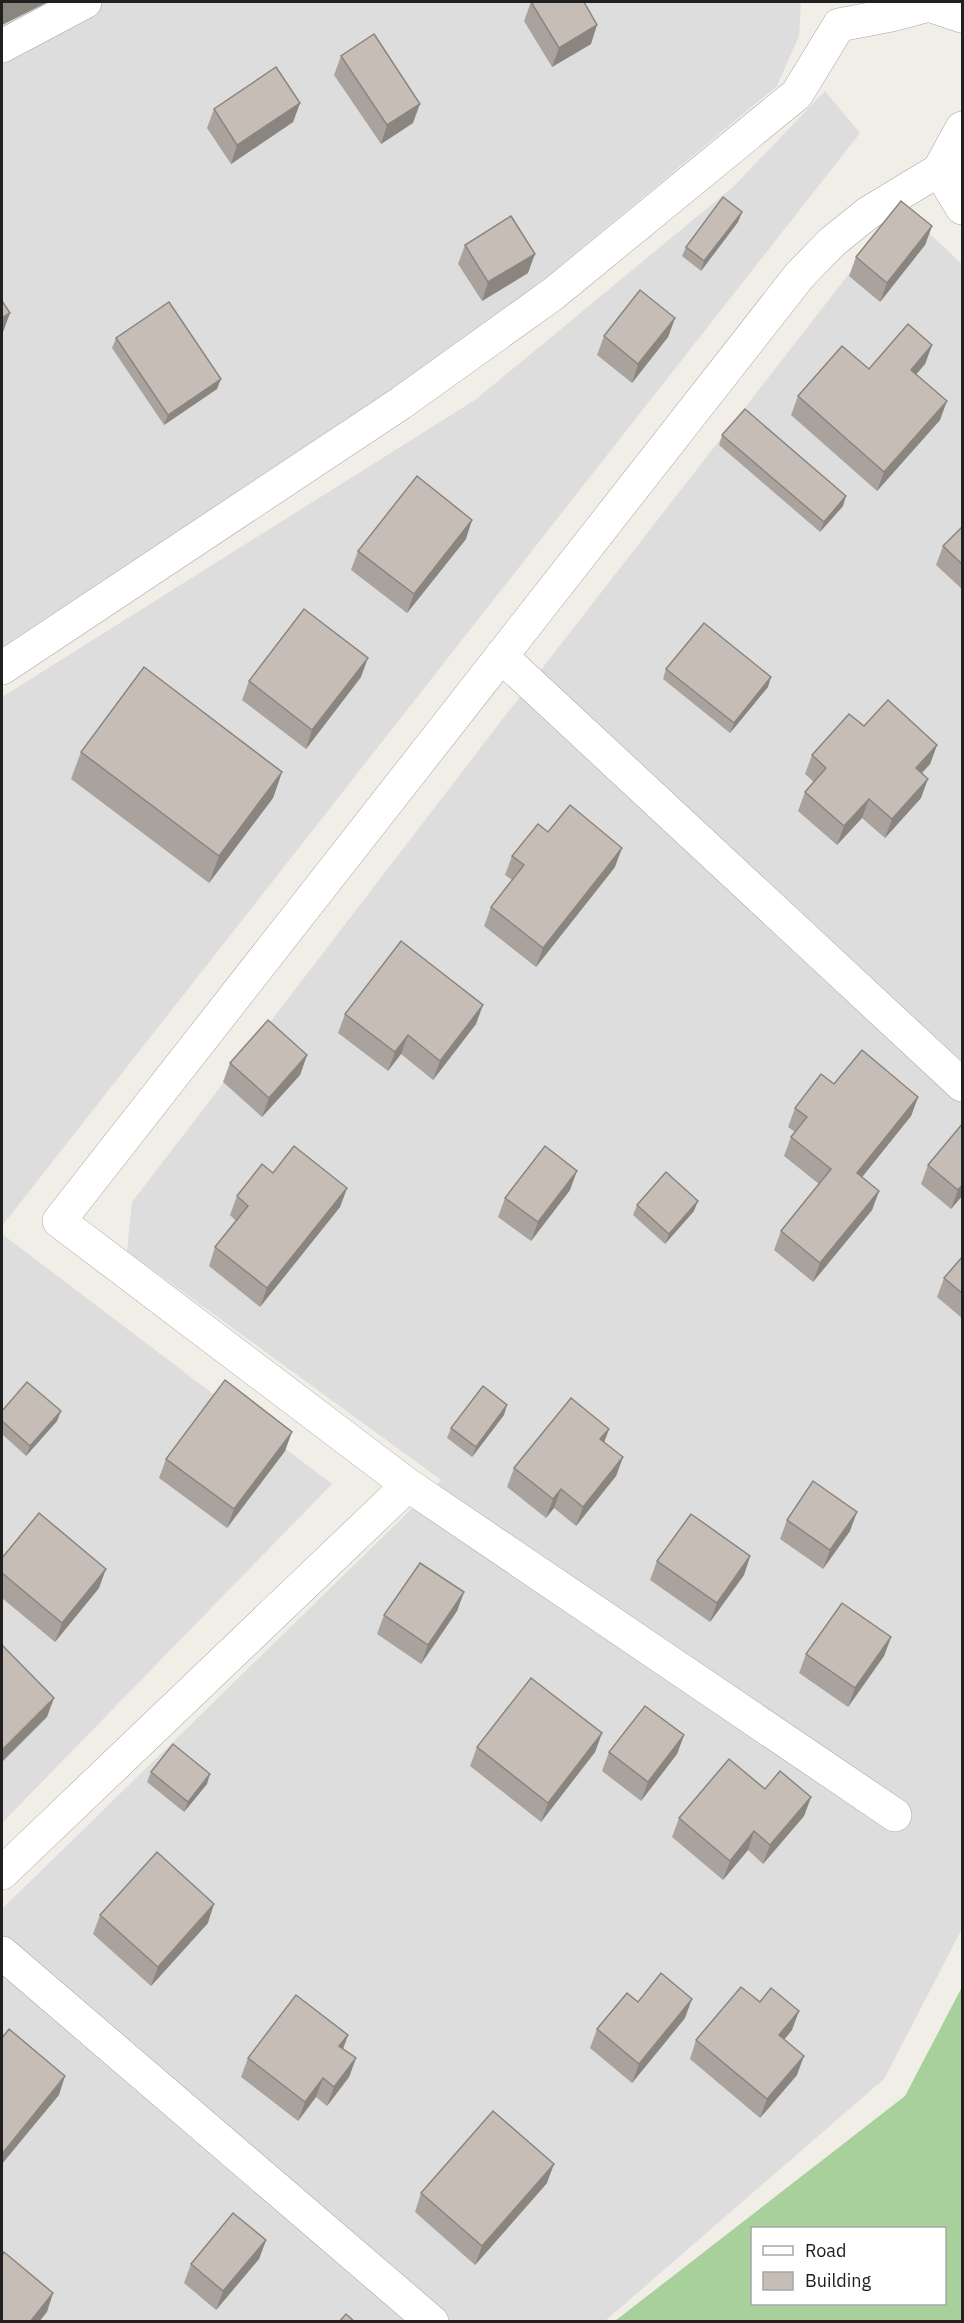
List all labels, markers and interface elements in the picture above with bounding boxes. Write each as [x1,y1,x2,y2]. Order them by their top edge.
legend [751,2227,946,2305]
text: Road [805,2239,846,2262]
text: Building [805,2269,872,2292]

